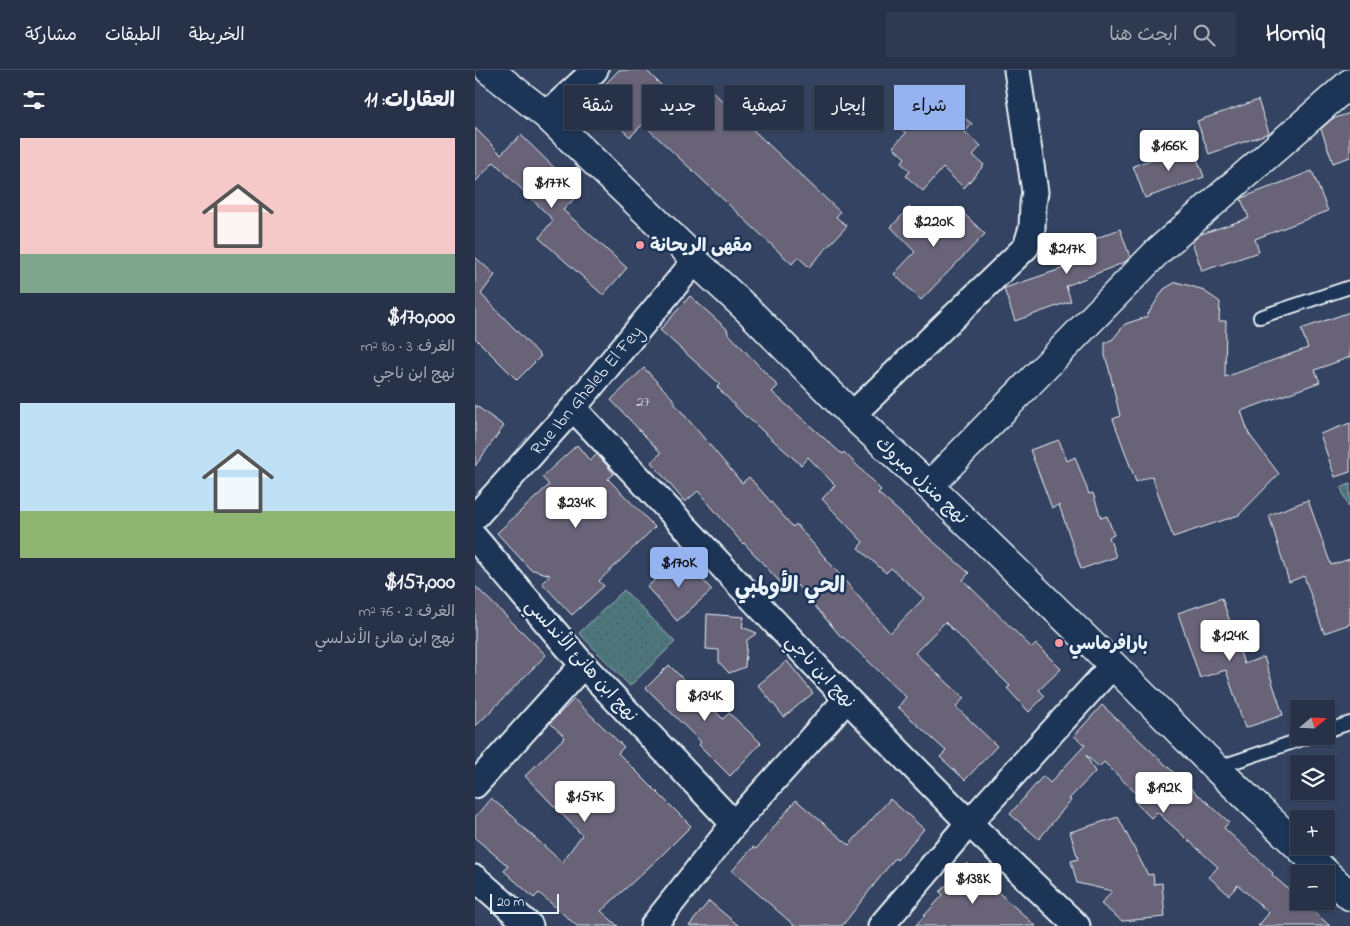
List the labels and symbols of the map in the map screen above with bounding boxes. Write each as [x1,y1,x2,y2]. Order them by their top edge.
pin: $166K [1134,129,1204,172]
pin: $177K [517,166,587,209]
pin: $220K [899,206,969,248]
pin: $217K [1032,232,1102,275]
place label: مقهى الريحانة [650,234,752,260]
marker: مقهى الريحانة [634,239,646,251]
street label: Rue Ibn Ghaleb El Fey [525,321,650,462]
house number: 27 [636,391,650,413]
street label: نهج منزل مبروك [868,432,973,531]
pin: $234K [541,486,611,529]
pin: $170K [644,546,714,589]
district label: الحي الأولمبي [735,570,845,604]
street label: نهج ابن هانئ الأندلسي [517,593,644,729]
pin: $124K [1195,620,1265,662]
street label: نهج ابن ناجي [778,630,861,716]
place label: بارافرماسي [1069,632,1148,659]
marker: بارافرماسي [1053,637,1065,649]
pin: $134K [670,680,740,722]
north arrow [1290,700,1335,745]
pin: $192K [1129,772,1199,814]
pin: $157K [550,780,620,823]
pin: $138K [938,862,1008,905]
scale bar [490,891,559,914]

